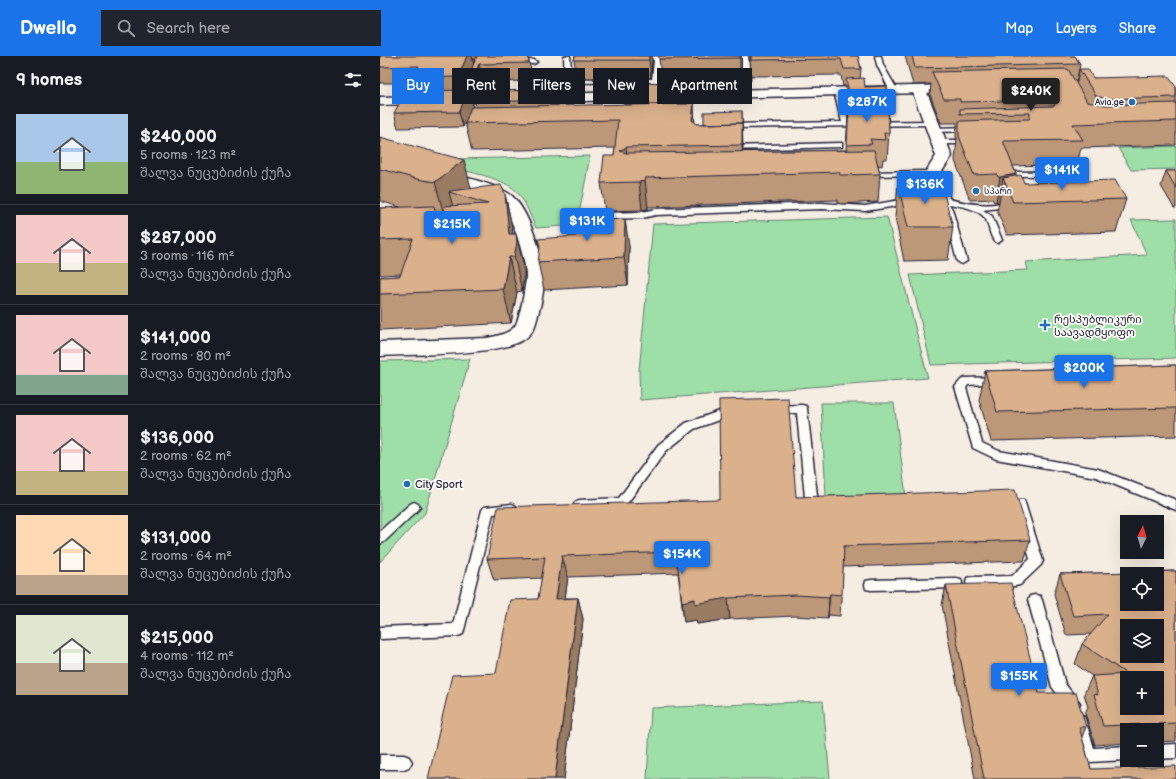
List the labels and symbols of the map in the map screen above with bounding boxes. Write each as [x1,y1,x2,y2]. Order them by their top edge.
pin: $240K [1003,78,1059,112]
pin: $287K [839,89,895,123]
place label: Avia.ge [1095,97,1125,108]
marker: Avia.ge [1127,97,1137,107]
pin: $141K [1034,157,1090,191]
pin: $136K [897,171,953,205]
marker: სპარი [971,186,981,196]
place label: სპარი [984,186,1012,197]
pin: $131K [559,208,615,242]
pin: $215K [424,211,480,245]
place label: რესპუბლიკური საავადმყოფო [1054,313,1142,339]
marker: რესპუბლიკური საავადმყოფო [1039,319,1051,331]
pin: $200K [1056,355,1112,389]
place label: City Sport [415,478,463,491]
marker: City Sport [402,479,412,489]
north arrow [1120,515,1164,559]
pin: $154K [654,541,710,575]
pin: $155K [991,663,1047,697]

